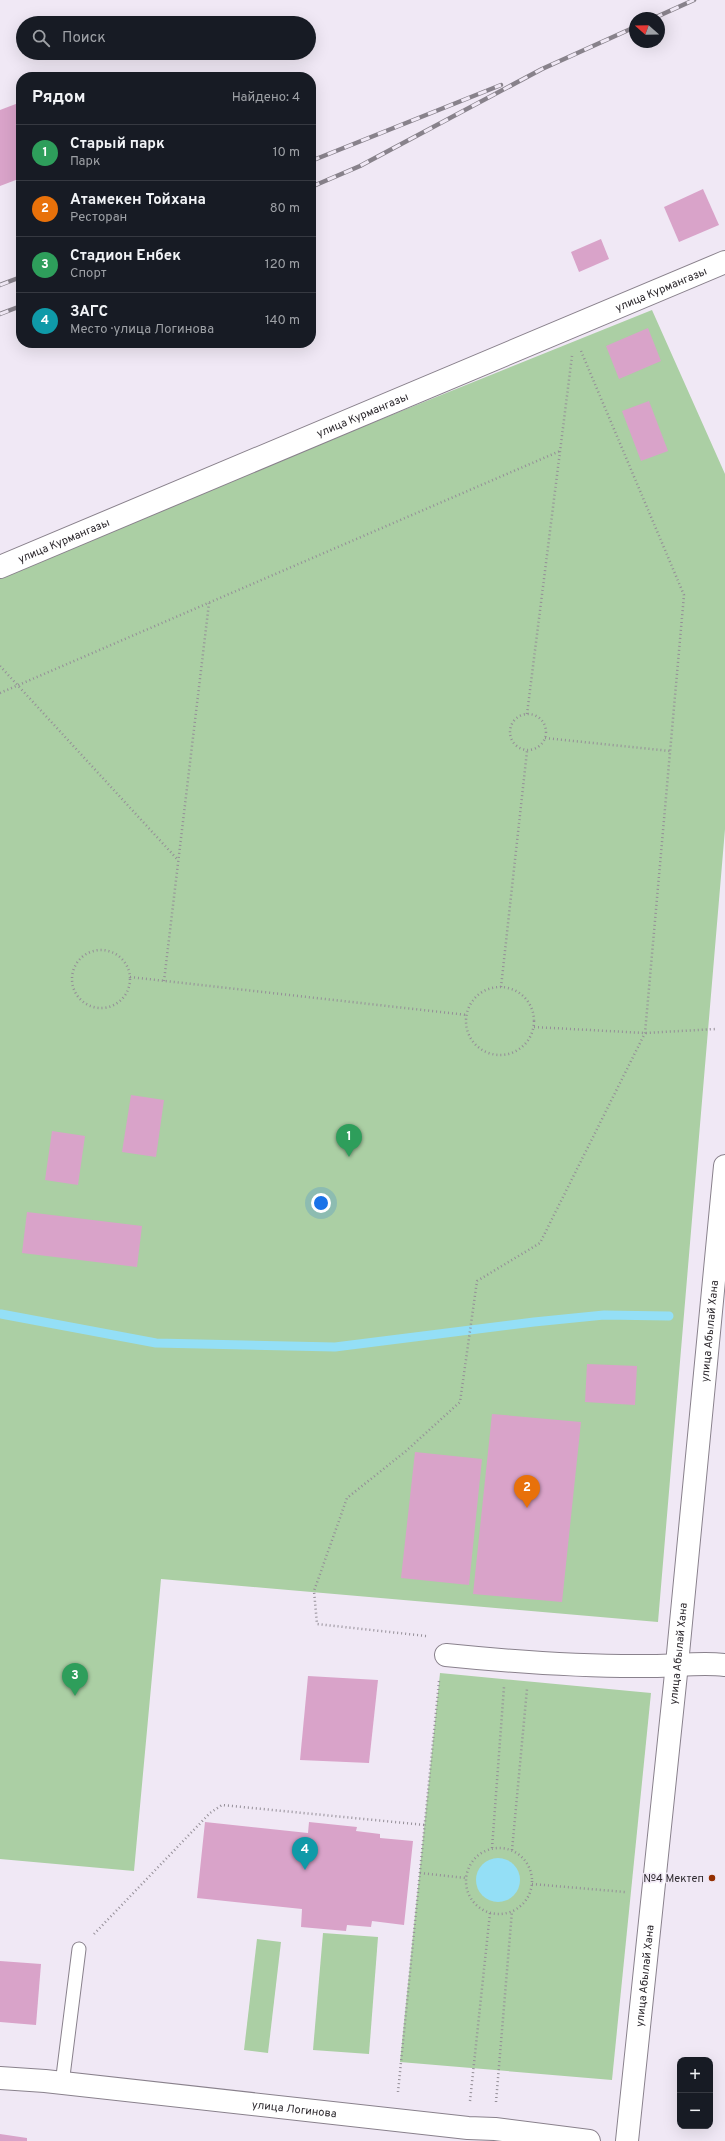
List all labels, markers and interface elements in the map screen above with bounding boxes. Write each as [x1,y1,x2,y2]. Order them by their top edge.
north arrow [629,12,665,48]
search box [16,16,316,60]
icon: search [30,27,52,49]
text: Поиск [62,29,106,48]
text: Рядом [32,87,85,109]
text: Найдено: 4 [232,90,300,106]
text: Старый парк [70,135,165,154]
text: 1 [42,145,48,161]
text: 10 m [273,145,300,161]
text: Парк [70,154,100,170]
text: Атамекен Тойхана [70,191,206,210]
text: 2 [41,201,49,217]
text: 80 m [270,201,300,217]
text: Ресторан [70,210,127,226]
text: Стадион Енбек [70,247,181,266]
text: 3 [41,257,49,273]
text: 120 m [265,257,300,273]
street label: улица Курмангазы [613,264,709,315]
text: Спорт [70,266,107,282]
text: ЗАГС [70,303,108,322]
text: 4 [41,313,49,329]
text: 140 m [265,313,300,329]
text: Место · улица Логинова [70,322,214,338]
street label: улица Курмангазы [315,390,411,441]
street label: улица Курмангазы [16,516,112,567]
pin: 1 [336,1124,362,1157]
your location [311,1193,331,1213]
street label: улица Абылай Хана [698,1279,722,1383]
pin: 2 [514,1475,540,1508]
street label: улица Абылай Хана [667,1602,691,1705]
pin: 3 [62,1663,88,1696]
pin: 4 [292,1837,318,1870]
place label: №4 Мектеп [643,1872,704,1886]
marker: №4 Мектеп [707,1873,717,1883]
street label: улица Абылай Хана [633,1924,658,2028]
map controls [677,2057,713,2129]
button: + [677,2057,713,2093]
button: − [677,2093,713,2129]
street label: улица Логинова [251,2098,338,2121]

